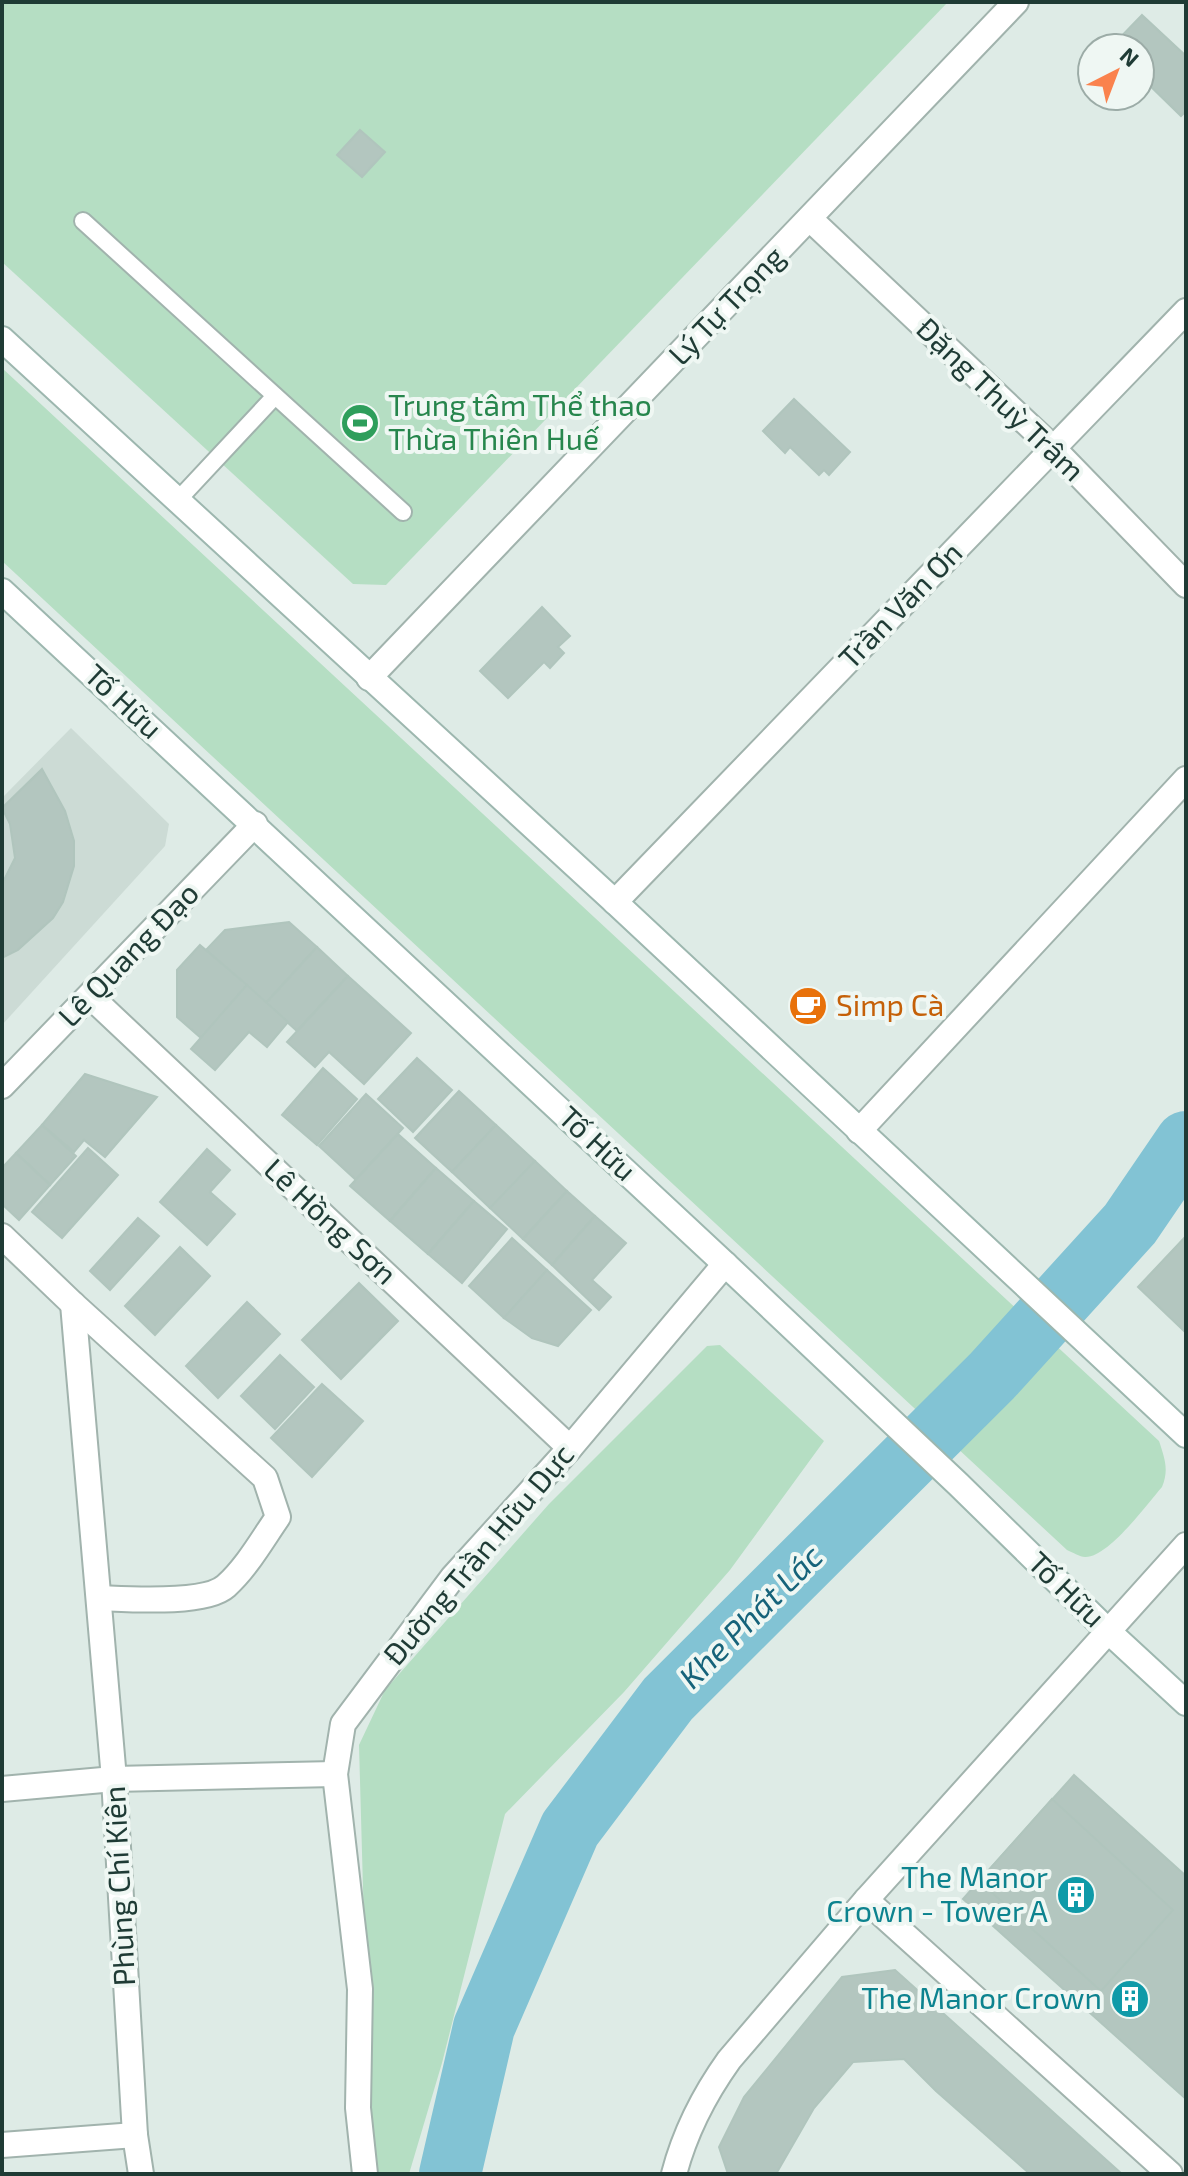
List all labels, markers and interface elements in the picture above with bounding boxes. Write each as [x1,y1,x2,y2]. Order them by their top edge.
north arrow [1076,32,1156,112]
text: N [1115,41,1145,71]
street label: Lý Tự Trọng [660,238,791,371]
street label: Đặng Thuỳ Trâm [910,309,1093,488]
place label: Trung tâm Thể thao Thừa Thiên Huế [388,386,652,456]
sports icon: Trung tâm Thể thao Thừa Thiên Huế [339,402,381,444]
street label: Trần Văn Ơn [830,534,969,675]
street label: Tố Hữu [78,656,171,745]
street label: Lê Quang Đạo [50,874,205,1033]
cafe icon: Simp Cà [787,985,829,1027]
place label: Simp Cà [836,986,944,1022]
street label: Tố Hữu [552,1098,645,1187]
street label: Lê Hồng Sơn [258,1150,405,1291]
street label: Đường Trần Hữu Dực [375,1436,580,1671]
water label: Khe Phát Lác [670,1536,829,1695]
street label: Tố Hữu [1021,1543,1113,1634]
street label: Phùng Chí Kiên [95,1785,141,1987]
place label: The Manor Crown - Tower A [826,1858,1048,1928]
building icon: The Manor Crown - Tower A [1055,1874,1097,1916]
building icon: The Manor Crown [1109,1978,1151,2020]
place label: The Manor Crown [861,1979,1102,2015]

